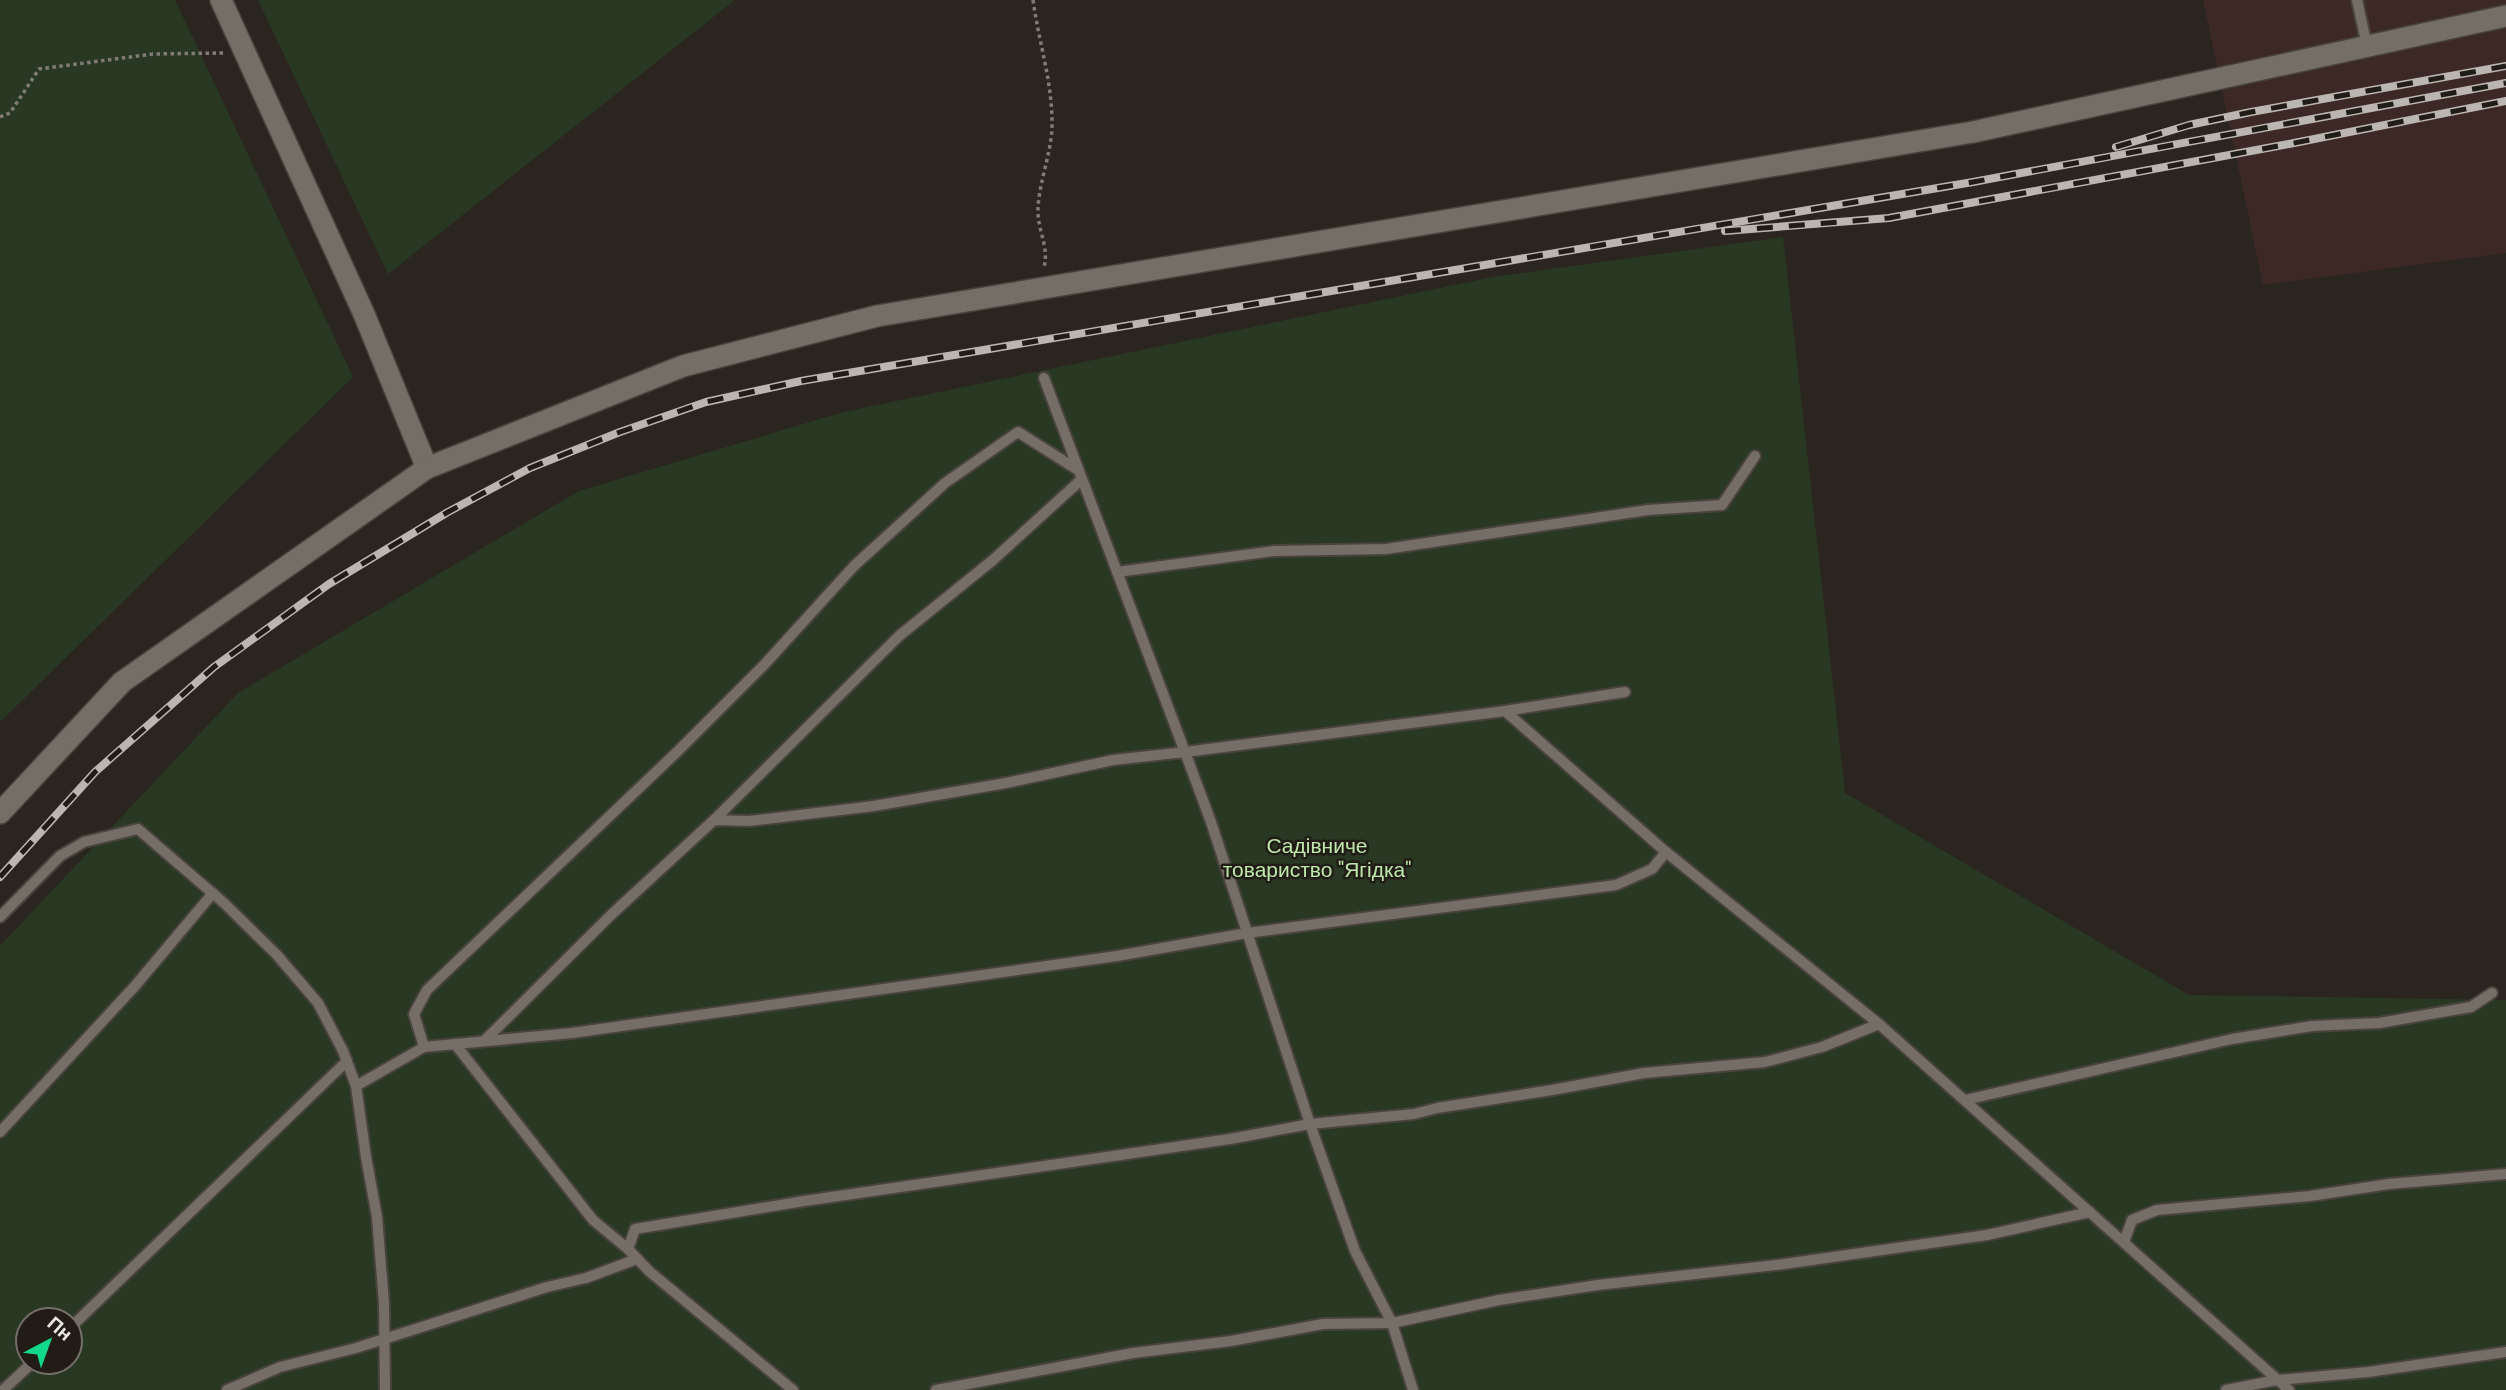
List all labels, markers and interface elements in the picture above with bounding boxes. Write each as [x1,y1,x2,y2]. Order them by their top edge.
park label: Садівниче товариство "Ягідка" [1223,832,1411,884]
north arrow [14,1306,84,1376]
text: Пн [42,1311,78,1346]

